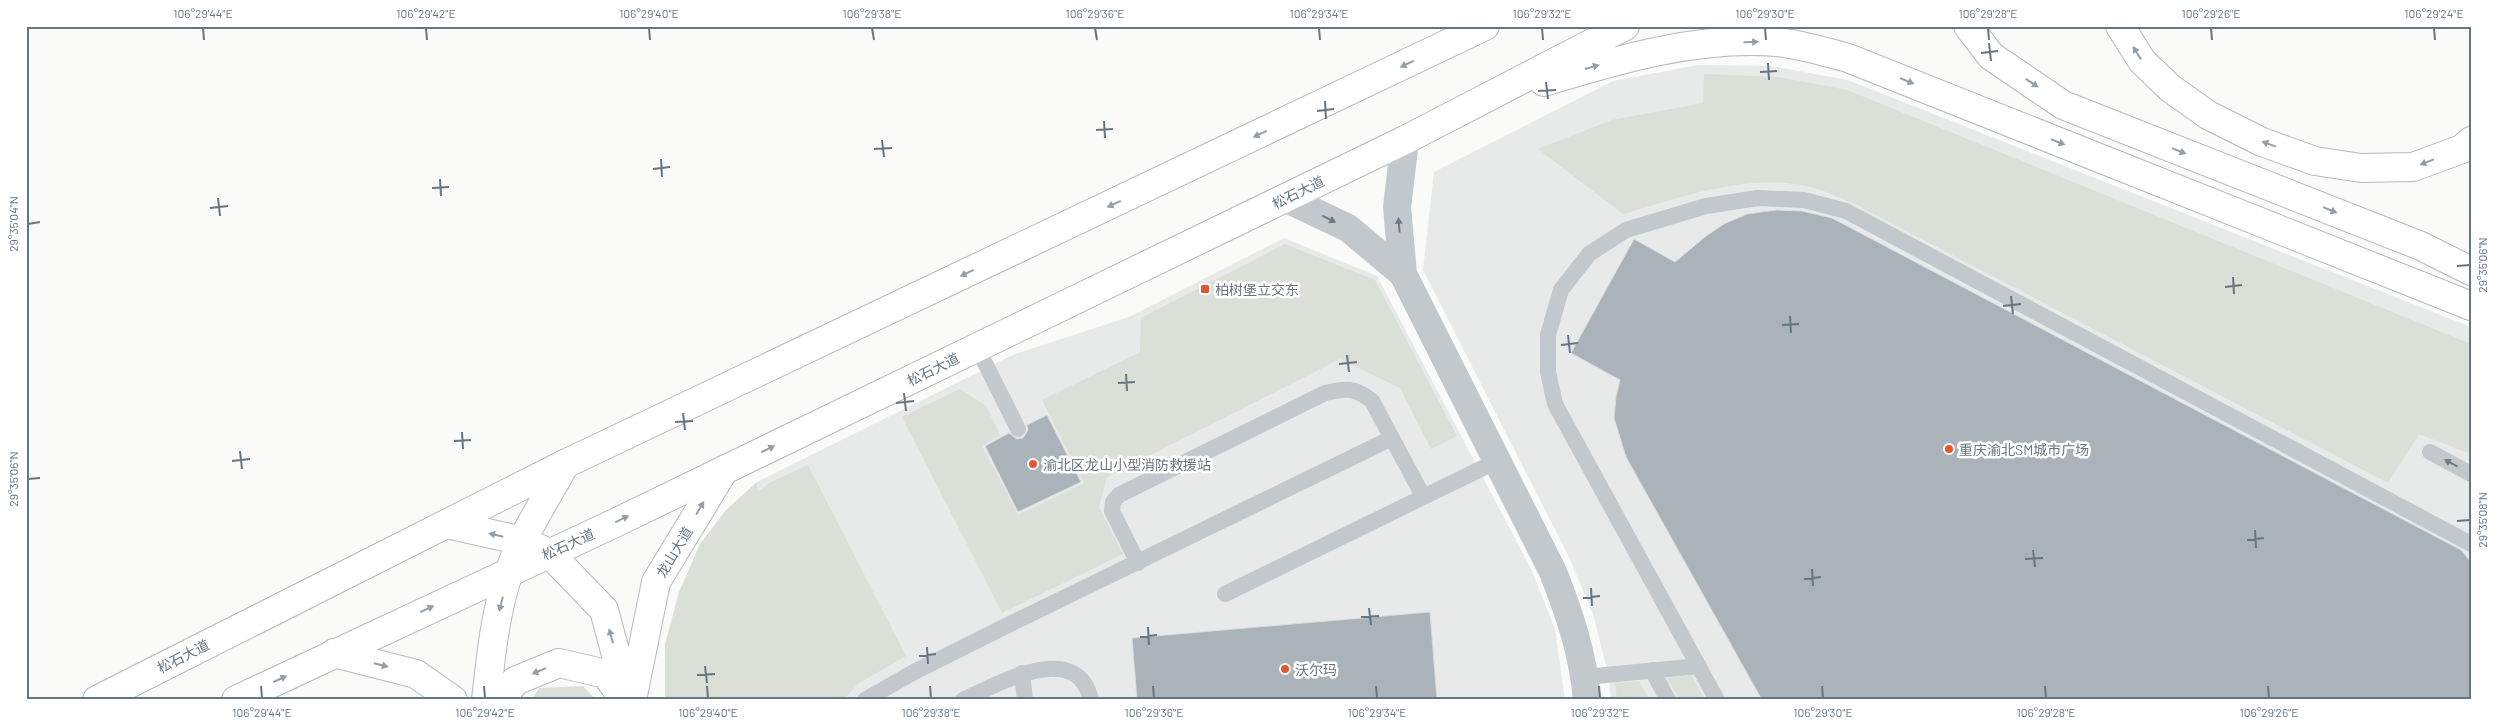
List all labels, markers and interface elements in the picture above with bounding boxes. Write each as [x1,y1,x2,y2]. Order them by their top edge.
text: 106°29'44"E [173,6,233,20]
text: 106°29'42"E [396,6,456,20]
text: 106°29'40"E [619,6,679,20]
text: 106°29'38"E [843,6,901,20]
text: 106°29'36"E [1066,6,1124,20]
text: 106°29'34"E [1289,6,1349,20]
text: 106°29'32"E [1512,6,1572,20]
text: 106°29'30"E [1735,6,1795,20]
text: 106°29'28"E [1958,6,2018,20]
text: 106°29'26"E [2181,6,2241,20]
text: 106°29'24"E [2404,6,2464,20]
one-way arrow [1744,38,1760,46]
one-way arrow [2132,47,2142,60]
one-way arrow [1400,60,1414,68]
one-way arrow [1584,63,1599,71]
one-way arrow [1900,78,1915,86]
one-way arrow [2025,78,2038,88]
one-way arrow [1253,130,1267,138]
one-way arrow [2051,138,2066,146]
one-way arrow [2261,140,2276,148]
one-way arrow [2171,147,2186,155]
one-way arrow [2419,158,2434,166]
street label: 松石大道 [1269,172,1327,212]
text: 29°35'04"N [6,196,20,252]
one-way arrow [1106,199,1121,208]
one-way arrow [2323,207,2337,215]
one-way arrow [1322,215,1336,223]
one-way arrow [1394,217,1402,233]
text: 29°35'06"N [2475,237,2489,293]
one-way arrow [960,270,974,278]
place label: 柏树堡立交东 [1215,281,1299,298]
marker: 柏树堡立交东 [1199,283,1211,295]
street label: 松石大道 [904,349,962,389]
place label: 重庆渝北SM城市广场 [1959,441,2089,458]
marker: 重庆渝北SM城市广场 [1943,443,1955,455]
one-way arrow [761,444,775,452]
text: 29°35'06"N [6,451,20,507]
place label: 渝北区龙山小型消防救援站 [1043,456,1211,473]
marker: 渝北区龙山小型消防救援站 [1027,458,1039,470]
one-way arrow [2443,459,2458,467]
text: 29°35'08"N [2475,492,2489,548]
one-way arrow [696,502,705,515]
one-way arrow [615,515,629,523]
street label: 龙山大道 [652,524,696,580]
street label: 松石大道 [539,525,597,563]
one-way arrow [488,531,503,539]
one-way arrow [497,596,505,611]
one-way arrow [419,605,434,614]
one-way arrow [607,628,615,643]
street label: 松石大道 [154,636,212,676]
one-way arrow [374,661,389,669]
place label: 沃尔玛 [1295,661,1337,678]
marker: 沃尔玛 [1279,663,1291,675]
one-way arrow [532,668,546,676]
one-way arrow [273,675,287,683]
text: 106°29'44"E [232,705,292,719]
text: 106°29'42"E [455,705,515,719]
text: 106°29'40"E [678,705,738,719]
text: 106°29'38"E [902,705,960,719]
text: 106°29'36"E [1125,705,1183,719]
text: 106°29'34"E [1347,705,1407,719]
text: 106°29'32"E [1570,705,1630,719]
text: 106°29'30"E [1793,705,1853,719]
text: 106°29'28"E [2016,705,2076,719]
text: 106°29'26"E [2239,705,2299,719]

